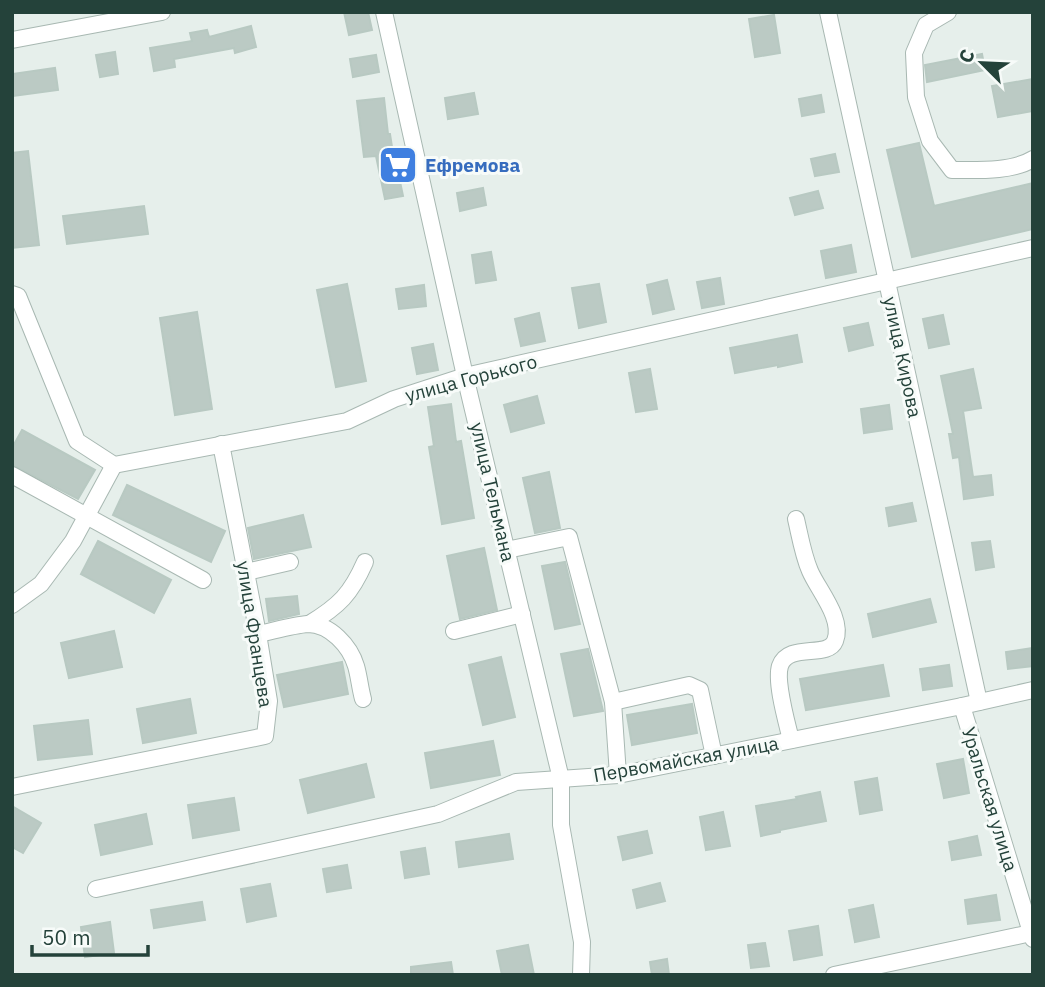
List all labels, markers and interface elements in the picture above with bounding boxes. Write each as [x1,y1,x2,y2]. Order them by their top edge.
north arrow [947,28,1017,98]
text: С [953,46,980,67]
supermarket icon: Ефремова [377,144,419,186]
place label: Ефремова [425,153,520,177]
street label: улица Кирова [878,294,928,420]
street label: улица Горького [402,349,540,407]
street label: улица Тельмана [465,420,521,564]
street label: улица Францева [232,559,278,709]
street label: Уральская улица [957,724,1023,874]
street label: Первомайская улица [592,731,780,787]
scale bar [32,914,147,958]
text: 50 m [42,923,91,951]

